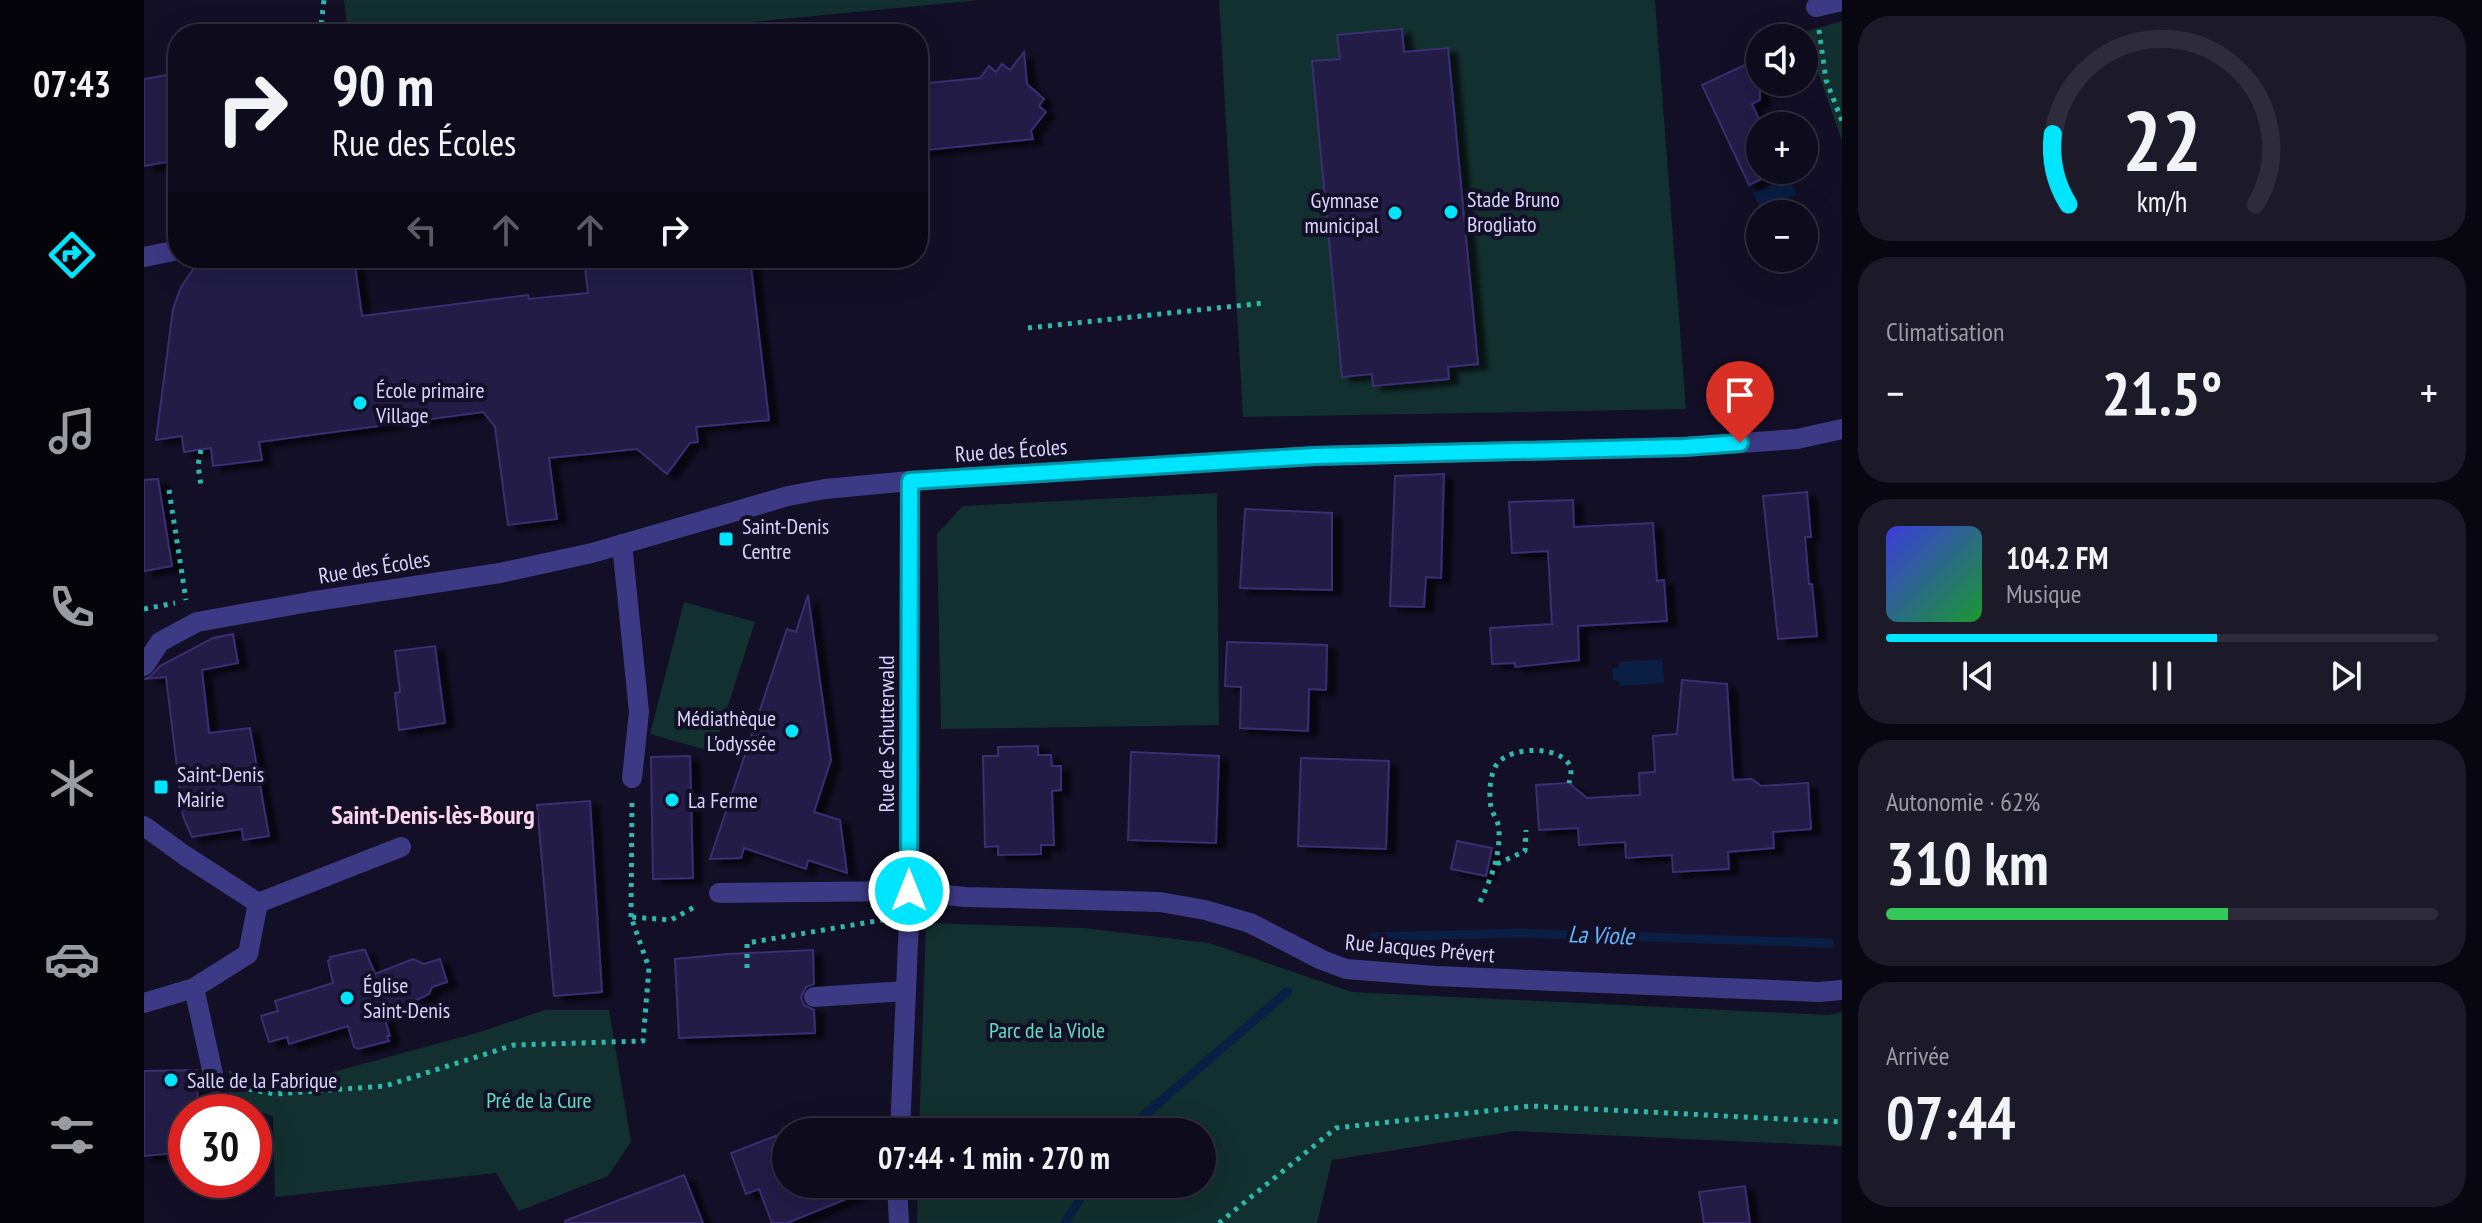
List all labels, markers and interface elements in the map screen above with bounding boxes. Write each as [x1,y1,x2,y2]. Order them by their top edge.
map controls [1746,24,1818,272]
button: sound [1746,24,1818,96]
text: 90 m [332,49,434,121]
icon: right [200,56,304,160]
text: 07:43 [33,60,111,107]
text: 22 [2122,85,2202,193]
button: + [1746,112,1818,184]
text: Rue des Écoles [332,119,516,166]
text: km/h [2137,183,2187,220]
place label: Stade Bruno Brogliato [1467,185,1560,238]
place label: Gymnase municipal [1305,186,1380,239]
button: − [1746,200,1818,272]
marker: Stade Bruno Brogliato [1442,203,1460,221]
marker: Gymnase municipal [1386,204,1404,222]
icon: left [400,208,444,252]
icon: ahead [484,208,528,252]
icon: ahead [568,208,612,252]
icon: right [652,208,696,252]
icon: directions [44,227,100,283]
text: Climatisation [1886,315,2004,348]
text: 21.5° [2102,354,2222,432]
pin [1706,361,1774,443]
text: − [1886,364,1904,421]
text: + [2420,364,2438,421]
icon: arrive [1718,373,1762,417]
place label: École primaire Village [375,376,485,429]
marker: École primaire Village [351,394,369,412]
icon: music [44,403,100,459]
street label: Rue des Écoles [954,432,1068,468]
place label: Saint-Denis Centre [742,512,829,565]
marker: Saint-Denis Centre [717,530,735,548]
text: 104.2 FM [2006,538,2108,577]
street label: Rue des Écoles [316,544,432,590]
text: Musique [2006,577,2082,610]
icon: phone [44,579,100,635]
icon: previous [1956,654,2000,698]
icon: pause [2140,654,2184,698]
icon: next [2324,654,2368,698]
street label: Rue de Schutterwald [872,655,900,813]
place label: Médiathèque L'odyssée [677,704,776,757]
marker: Médiathèque L'odyssée [783,722,801,740]
icon: climate [44,755,100,811]
place label: Saint-Denis Mairie [177,760,264,813]
marker: Saint-Denis Mairie [152,778,170,796]
text: Autonomie · 62% [1886,785,2040,818]
place label: La Ferme [688,786,758,814]
marker: La Ferme [663,791,681,809]
district label: Saint-Denis-lès-Bourg [331,798,535,831]
text: 310 km [1886,824,2049,902]
position arrow [867,849,951,933]
water label: La Viole [1568,918,1637,952]
street label: Rue Jacques Prévert [1344,928,1496,968]
icon: car [44,931,100,987]
place label: Église Saint-Denis [363,971,450,1024]
marker: Église Saint-Denis [338,989,356,1007]
park label: Parc de la Viole [989,1016,1105,1044]
text: Arrivée [1886,1039,1950,1072]
place label: Salle de la Fabrique [187,1066,337,1094]
marker: Salle de la Fabrique [162,1071,180,1089]
text: 07:44 [1886,1078,2016,1156]
park label: Pré de la Cure [486,1086,592,1114]
speed limit sign: 30 [168,1094,272,1198]
icon: filters [44,1107,100,1163]
text: 07:44 · 1 min · 270 m [878,1138,1110,1177]

